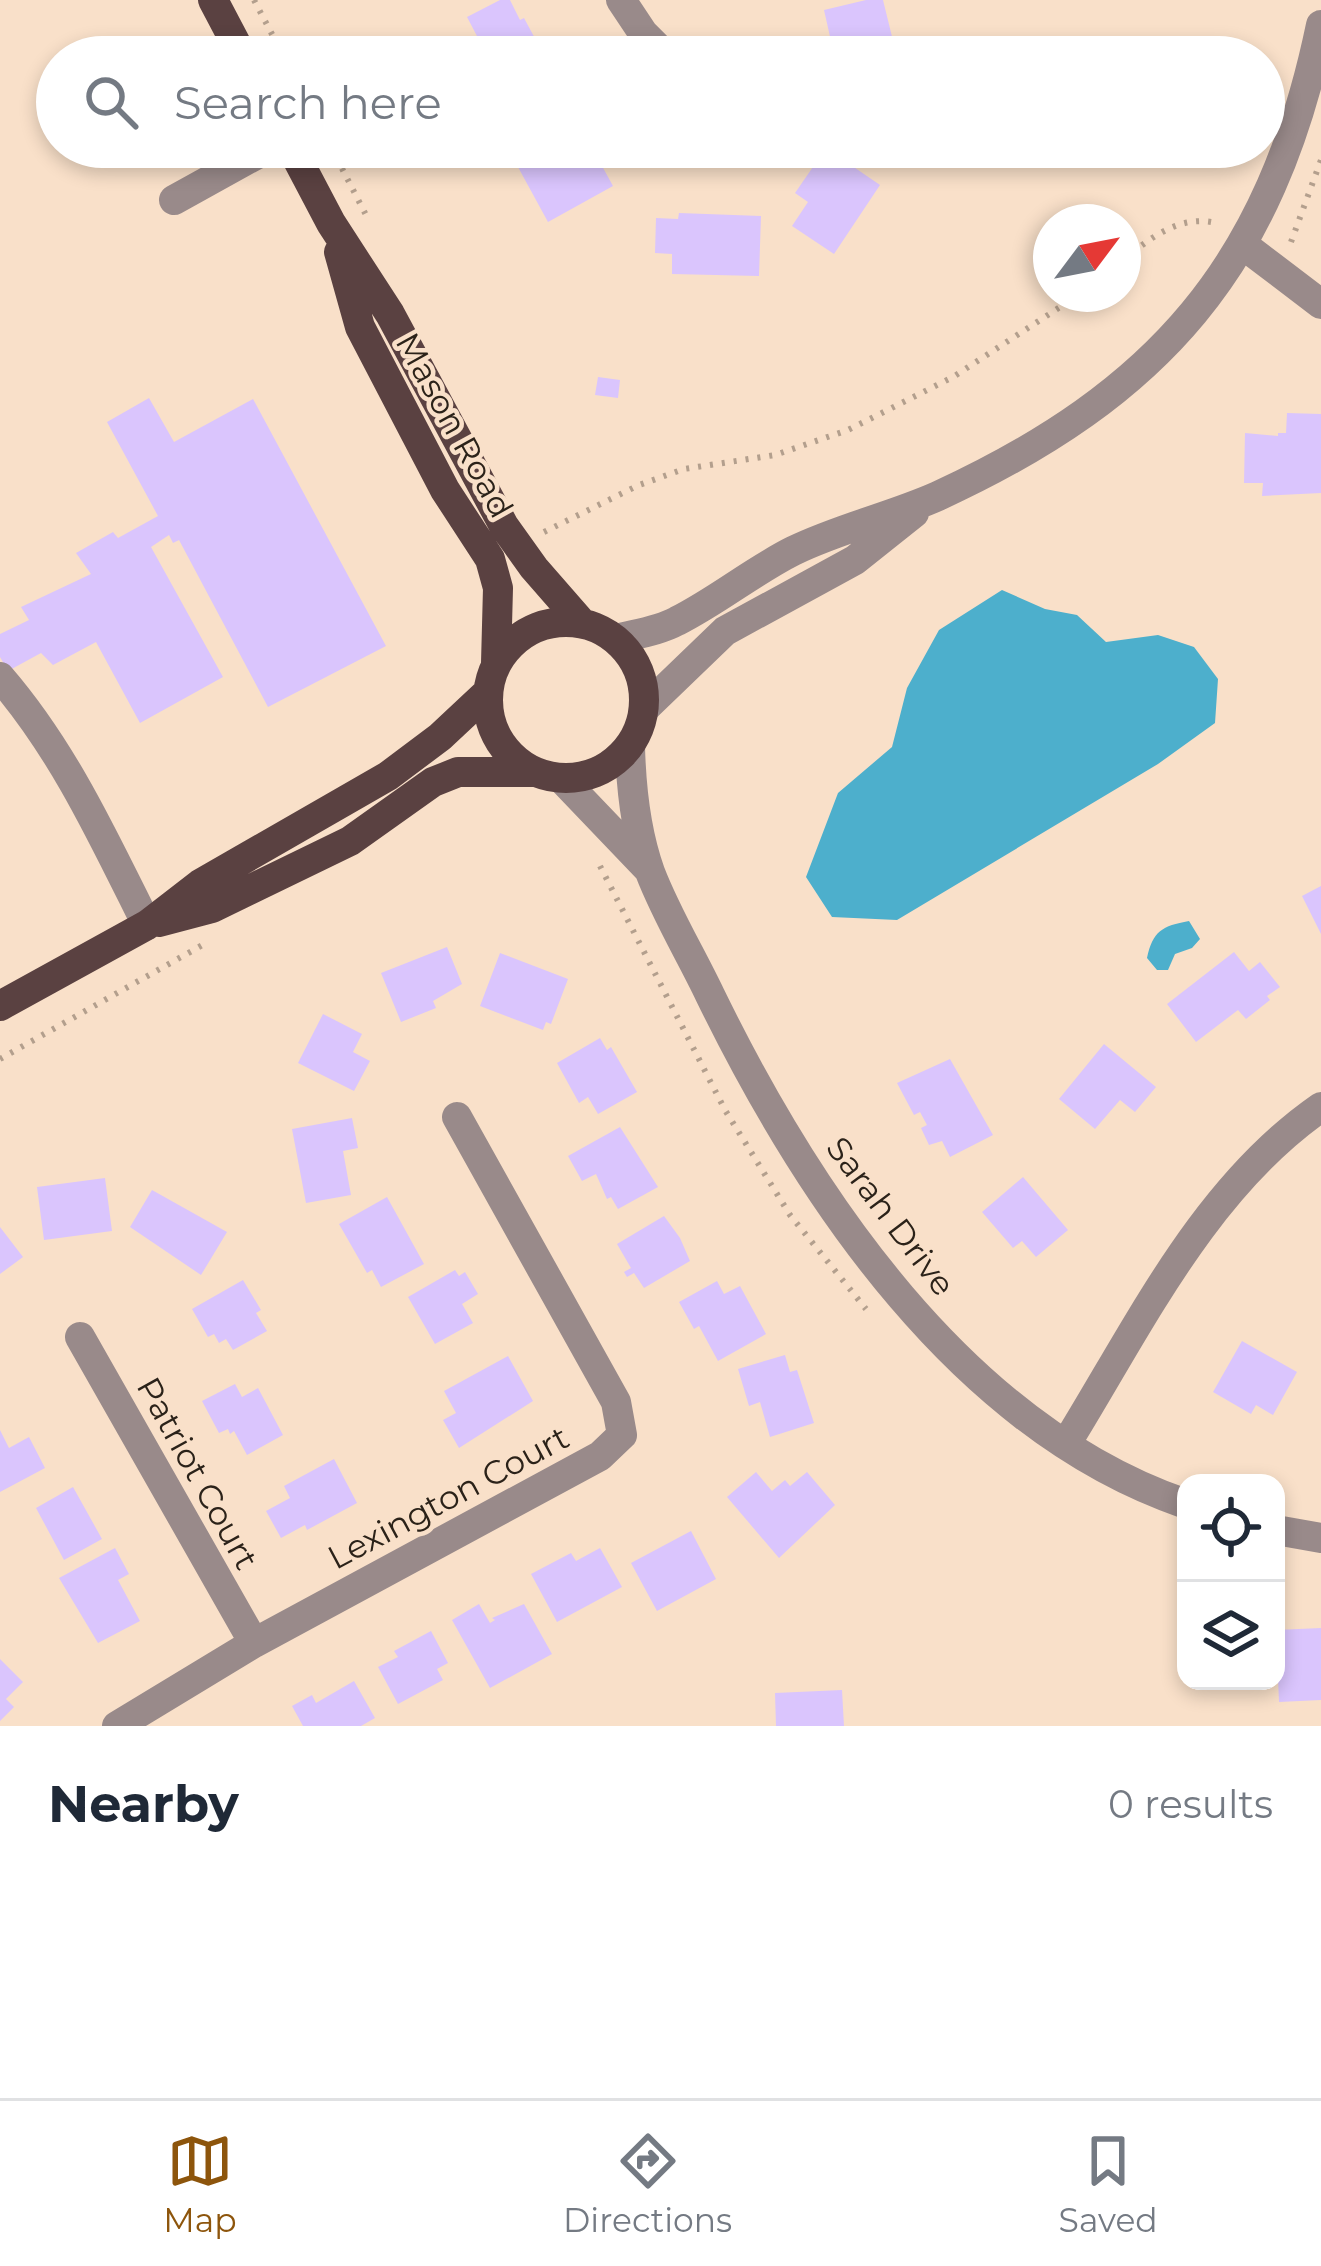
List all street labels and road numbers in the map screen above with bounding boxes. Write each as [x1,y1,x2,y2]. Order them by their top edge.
street label: Mason Road [388,326,522,524]
street label: Sarah Drive [818,1129,964,1303]
street label: Patriot Court [129,1370,267,1576]
street label: Lexington Court [321,1417,575,1577]

